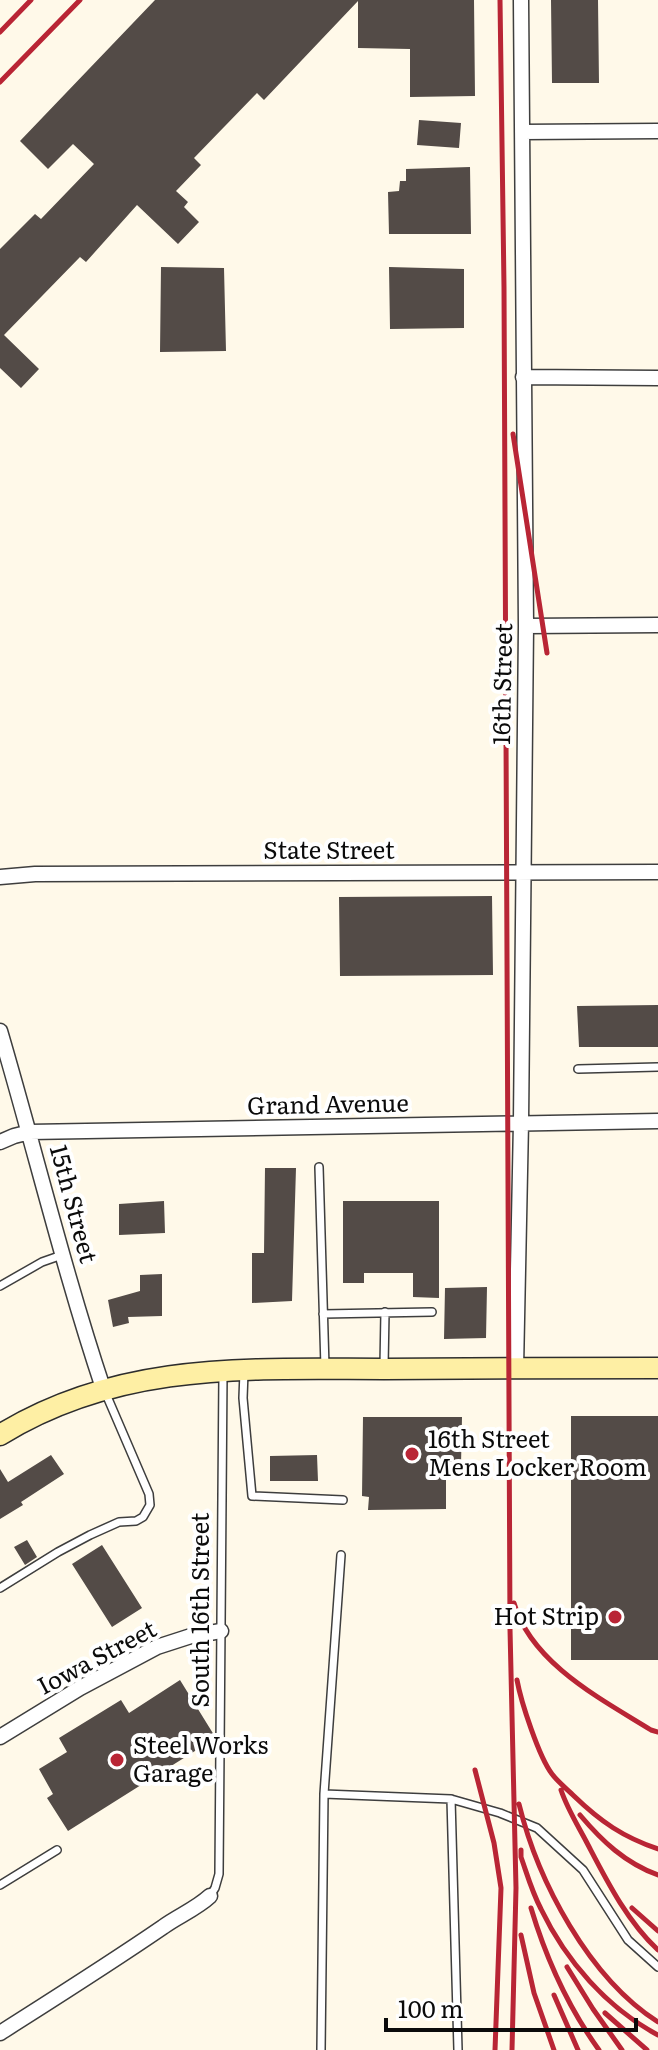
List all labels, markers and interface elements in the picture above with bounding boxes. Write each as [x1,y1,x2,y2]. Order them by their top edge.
street label: 16th Street [482,623,519,745]
street label: State Street [263,831,395,866]
street label: Grand Avenue [247,1084,409,1121]
street label: 15th Street [43,1140,108,1267]
place label: 16th Street Mens Locker Room [428,1420,647,1483]
marker: 16th Street Mens Locker Room [403,1445,421,1463]
street label: South 16th Street [181,1512,216,1707]
place label: Hot Strip [493,1597,599,1632]
marker: Hot Strip [606,1608,624,1626]
street label: Iowa Street [30,1610,162,1702]
place label: Steel Works Garage [133,1726,268,1789]
marker: Steel Works Garage [108,1751,126,1769]
scale bar [386,1982,636,2032]
text: 100 m [398,1990,464,2025]

